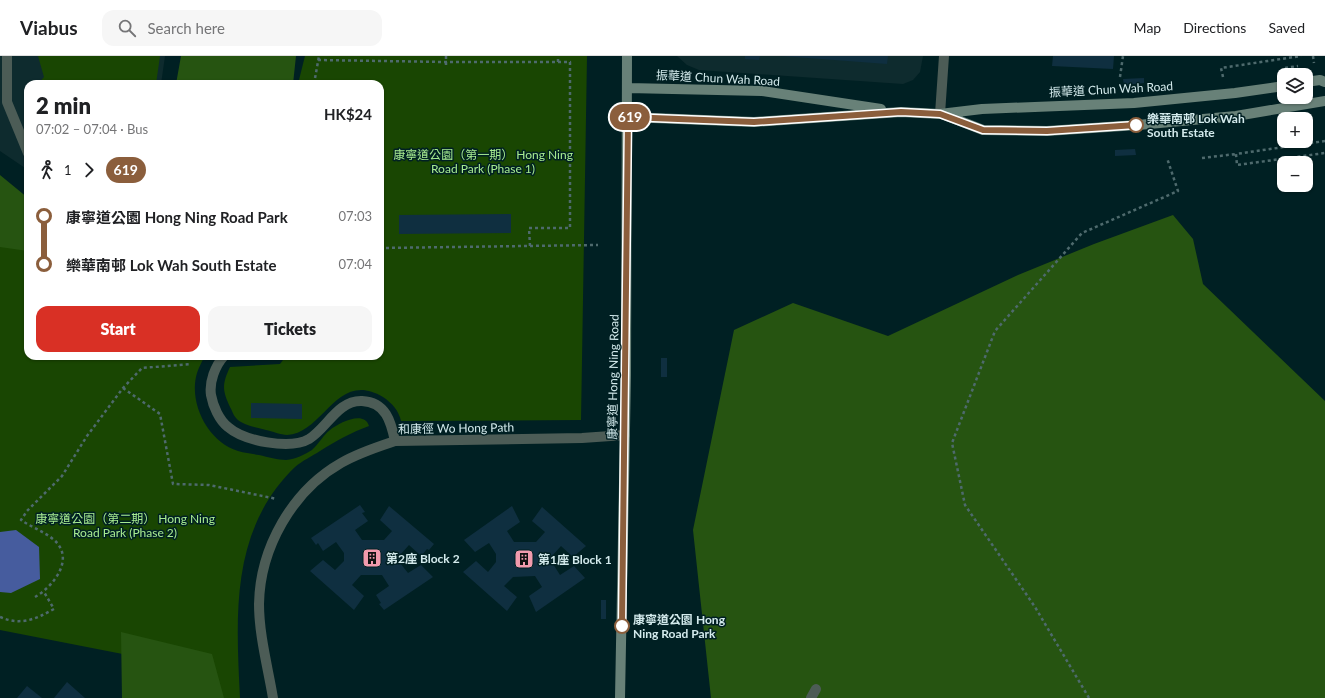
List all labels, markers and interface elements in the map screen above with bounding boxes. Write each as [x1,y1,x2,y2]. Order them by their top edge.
search box [102,10,382,46]
text: Viabus [20,16,78,39]
icon: search [116,17,138,39]
text: Search here [148,19,225,37]
text: Map [1134,19,1161,36]
text: Directions [1183,19,1246,36]
text: Saved [1268,19,1305,36]
street label: 振華道 Chun Wah Road [656,67,780,89]
map controls [1277,68,1313,192]
button: layers [1277,68,1313,104]
street label: 振華道 Chun Wah Road [1049,78,1173,100]
text: 2 min [36,92,91,119]
line badge: 619 [607,104,653,130]
text: HK$24 [324,105,372,123]
text: 619 [618,108,642,125]
place label: 樂華南邨 Lok Wah South Estate [1147,111,1245,140]
button: + [1277,112,1313,148]
marker: 樂華南邨 Lok Wah South Estate [1128,117,1144,133]
text: 07:02 – 07:04 · Bus [36,121,148,137]
park label: 康寧道公園（第一期） Hong Ning Road Park (Phase 1) [393,147,573,176]
button: − [1277,156,1313,192]
icon: walk [36,159,58,181]
icon: forward [78,159,100,181]
text: 619 [114,161,138,178]
text: 1 [64,162,72,178]
text: 康寧道公園 Hong Ning Road Park [66,208,288,226]
text: 07:03 [339,208,372,224]
text: 樂華南邨 Lok Wah South Estate [66,256,277,274]
text: 07:04 [339,256,372,272]
button: Start [36,306,200,352]
button: Tickets [208,306,372,352]
street label: 康寧道 Hong Ning Road [604,314,622,440]
street label: 和康徑 Wo Hong Path [398,419,514,437]
park label: 康寧道公園（第二期） Hong Ning Road Park (Phase 2) [35,511,215,540]
building icon: 第2座 Block 2 [361,547,383,569]
building icon: 第1座 Block 1 [513,548,535,570]
place label: 第2座 Block 2 [386,551,460,566]
place label: 第1座 Block 1 [538,552,612,567]
place label: 康寧道公園 Hong Ning Road Park [633,612,726,641]
marker: 康寧道公園 Hong Ning Road Park [614,618,630,634]

